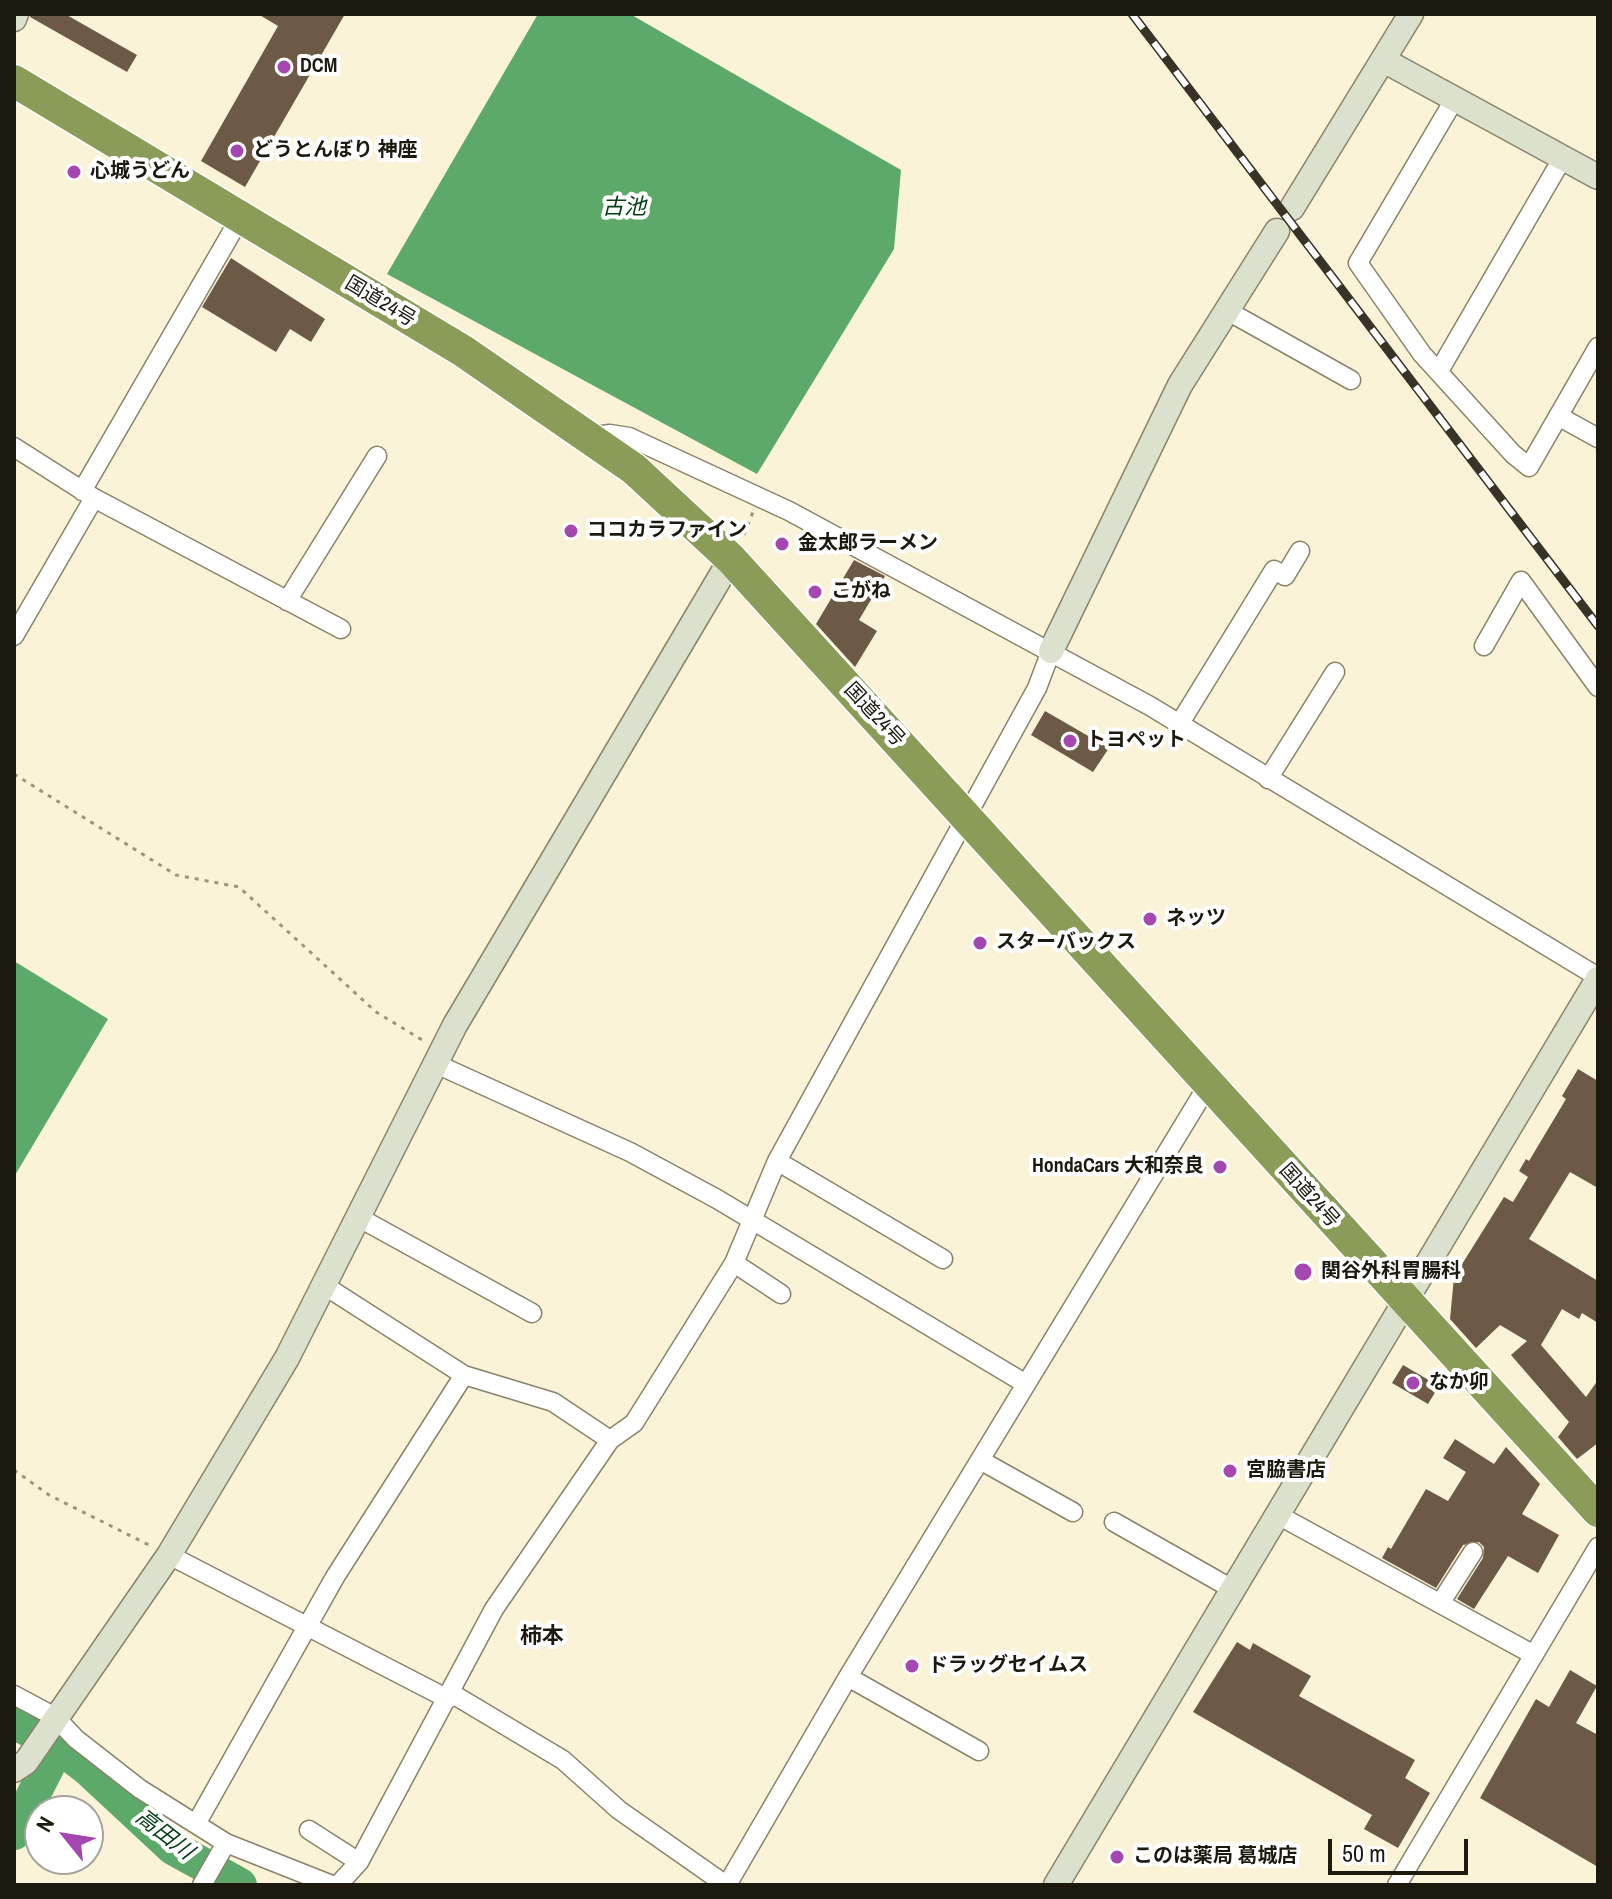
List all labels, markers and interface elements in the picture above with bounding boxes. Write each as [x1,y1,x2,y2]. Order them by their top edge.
place label: DCM [300,55,337,79]
marker: DCM [275,58,293,76]
place label: どうとんぼり 神座 [253,139,418,163]
marker: どうとんぼり 神座 [228,142,246,160]
place label: 心城うどん [90,160,190,184]
marker: 心城うどん [65,163,83,181]
water label: 古池 [602,195,646,221]
street label: 国道24号 [340,272,420,332]
place label: ココカラファイン [587,519,747,543]
marker: ココカラファイン [562,522,580,540]
place label: 金太郎ラーメン [798,532,938,556]
marker: 金太郎ラーメン [773,535,791,553]
place label: こがね [831,580,891,604]
marker: こがね [806,583,824,601]
street label: 国道24号 [839,678,909,752]
place label: トヨペット [1086,729,1186,753]
marker: トヨペット [1061,732,1079,750]
place label: ネッツ [1166,907,1226,931]
marker: ネッツ [1141,910,1159,928]
place label: スターバックス [996,931,1136,955]
marker: スターバックス [971,934,989,952]
place label: HondaCars 大和奈良 [1032,1155,1204,1179]
marker: HondaCars 大和奈良 [1211,1158,1229,1176]
street label: 国道24号 [1274,1159,1344,1233]
place label: 関谷外科胃腸科 [1321,1260,1461,1284]
marker: 関谷外科胃腸科 [1292,1261,1314,1283]
place label: なか卯 [1429,1371,1489,1395]
marker: なか卯 [1404,1374,1422,1392]
place label: 宮脇書店 [1246,1459,1326,1483]
marker: 宮脇書店 [1221,1462,1239,1480]
district label: 柿本 [520,1624,564,1650]
place label: ドラッグセイムス [928,1654,1088,1678]
marker: ドラッグセイムス [903,1657,921,1675]
north arrow [24,1795,104,1875]
water label: 高田川 [130,1804,198,1866]
text: N [29,1811,61,1837]
scale bar [1332,1823,1472,1873]
text: 50 m [1342,1837,1386,1869]
place label: このは薬局 葛城店 [1133,1845,1298,1869]
marker: このは薬局 葛城店 [1108,1848,1126,1866]

